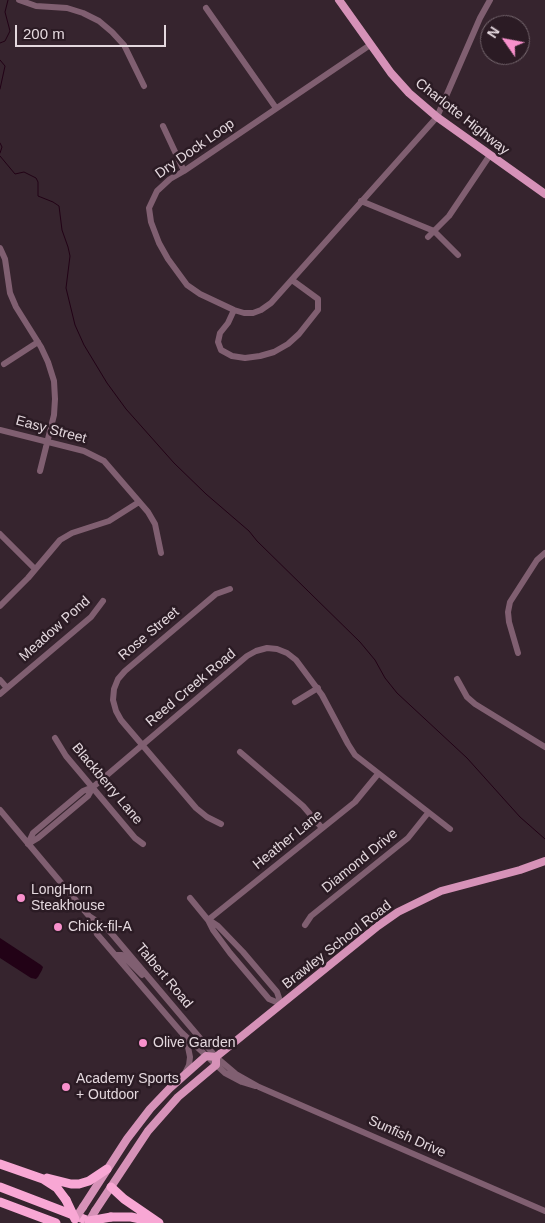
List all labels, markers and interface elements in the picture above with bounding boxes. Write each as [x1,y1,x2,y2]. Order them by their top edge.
scale bar [18,15,169,47]
north arrow [480,15,530,65]
text: N [484,24,503,41]
text: 200 m [23,25,65,42]
street label: Charlotte Highway [412,75,512,159]
street label: Dry Dock Loop [152,116,238,182]
street label: Easy Street [14,413,88,447]
street label: Meadow Pond [16,593,94,665]
street label: Rose Street [115,604,183,664]
street label: Reed Creek Road [143,646,239,730]
street label: Blackberry Lane [68,740,146,828]
street label: Heather Lane [250,807,326,873]
street label: Diamond Drive [319,825,401,897]
place label: LongHorn Steakhouse [31,882,105,914]
marker: LongHorn Steakhouse [15,892,27,904]
street label: Brawley School Road [279,897,395,993]
place label: Chick-fil-A [68,919,132,935]
marker: Chick-fil-A [52,921,64,933]
street label: Talbert Road [132,940,196,1012]
place label: Olive Garden [153,1035,235,1051]
marker: Olive Garden [137,1037,149,1049]
place label: Academy Sports + Outdoor [76,1071,179,1104]
marker: Academy Sports + Outdoor [60,1081,72,1093]
street label: Sunfish Drive [366,1112,448,1162]

